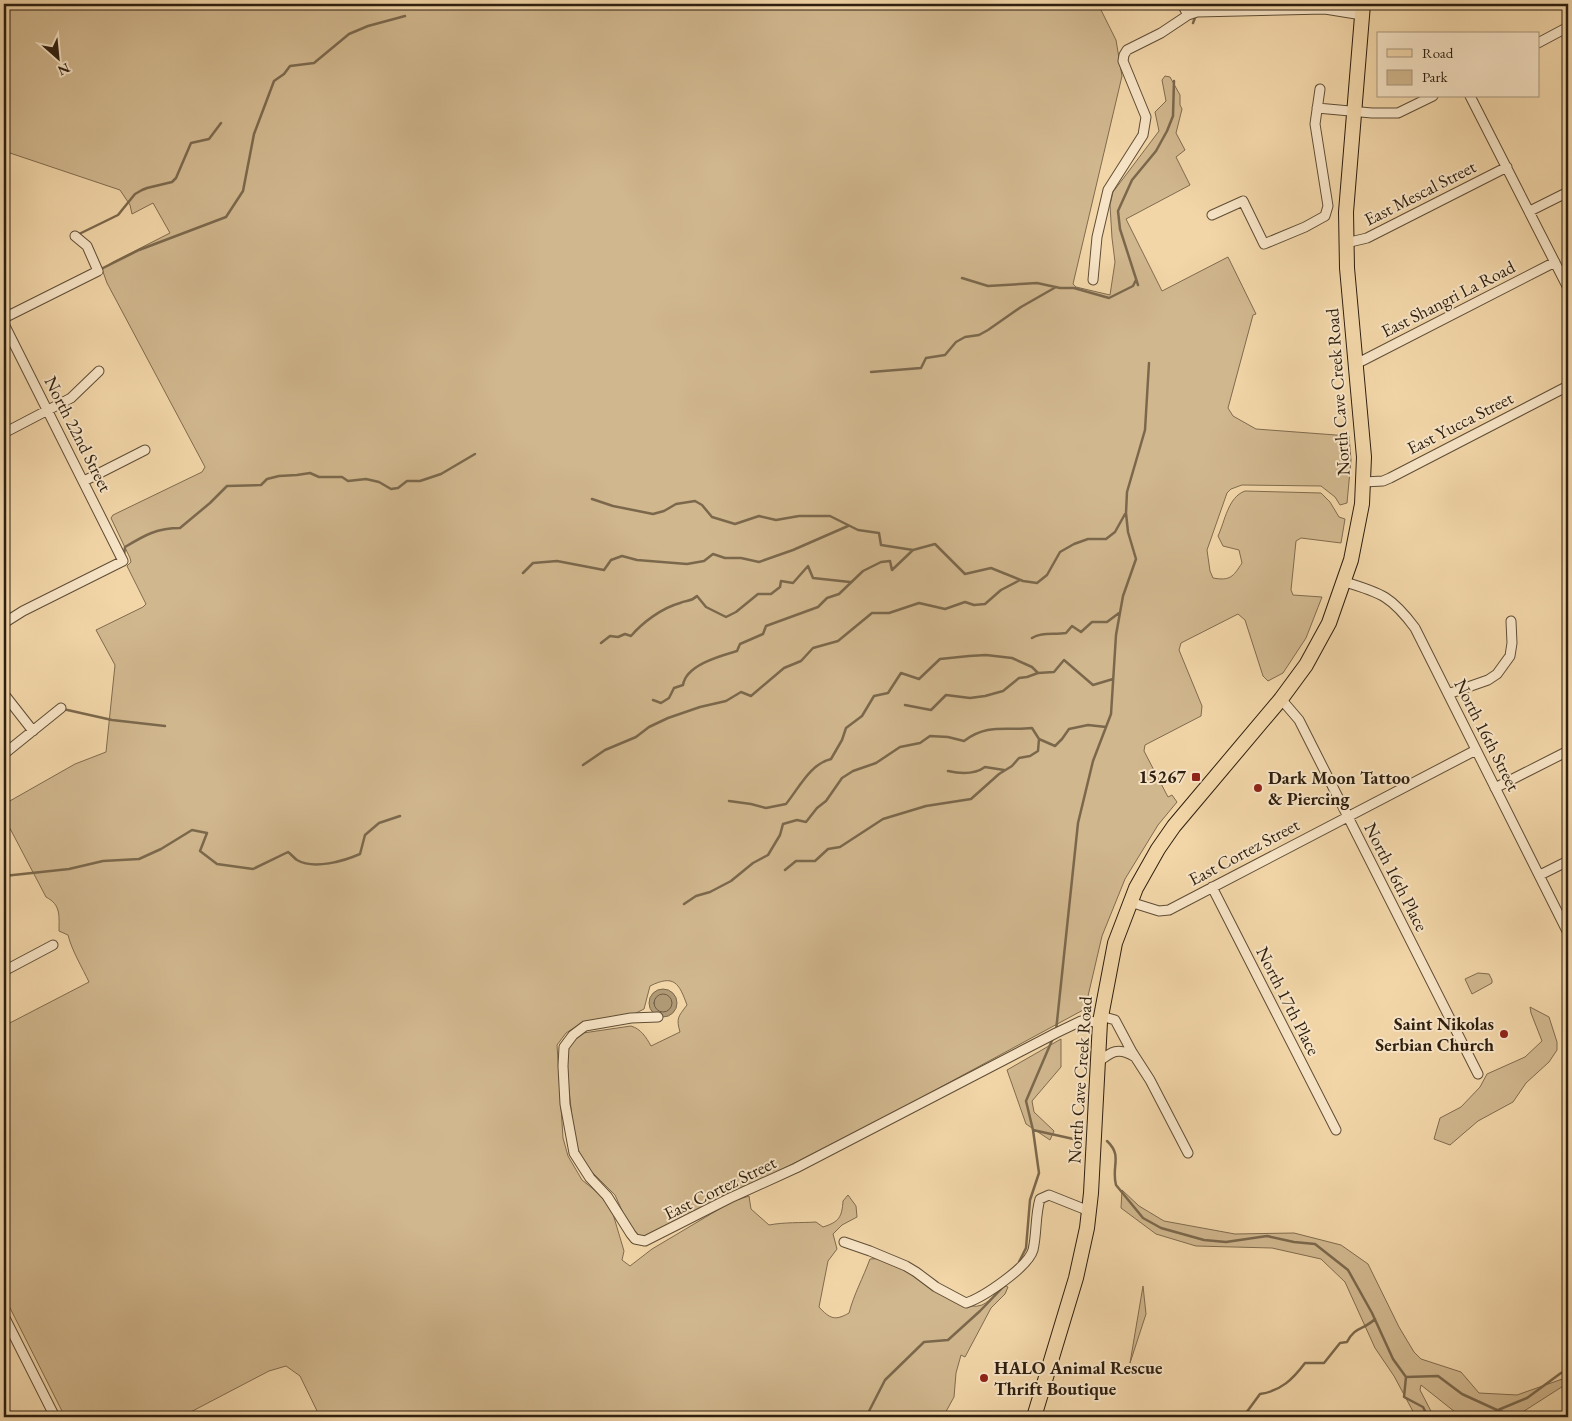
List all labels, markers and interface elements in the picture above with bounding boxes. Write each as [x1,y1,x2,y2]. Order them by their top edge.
north arrow [32,32,82,82]
legend [1377,32,1540,98]
text: Road [1422,43,1454,62]
text: N [54,59,73,80]
text: Park [1422,67,1449,86]
street label: East Mescal Street [1360,154,1480,231]
street label: East Shangri La Road [1377,255,1519,342]
street label: North Cave Creek Road [1320,307,1355,476]
street label: North 22nd Street [39,372,118,496]
street label: East Yucca Street [1403,386,1517,459]
street label: North 16th Street [1449,675,1526,795]
place label: 15267 [1138,765,1186,788]
place label: Dark Moon Tattoo & Piercing [1268,766,1410,810]
marker: 15267 [1190,771,1202,783]
marker: Dark Moon Tattoo & Piercing [1252,782,1264,794]
street label: East Cortez Street [1184,813,1303,890]
street label: North 16th Place [1359,819,1434,935]
street label: North 17th Place [1251,943,1326,1059]
street label: North Cave Creek Road [1062,995,1097,1164]
place label: Saint Nikolas Serbian Church [1375,1012,1494,1056]
marker: Saint Nikolas Serbian Church [1498,1028,1510,1040]
street label: East Cortez Street [660,1150,780,1225]
place label: HALO Animal Rescue Thrift Boutique [994,1356,1163,1400]
marker: HALO Animal Rescue Thrift Boutique [978,1372,990,1384]

